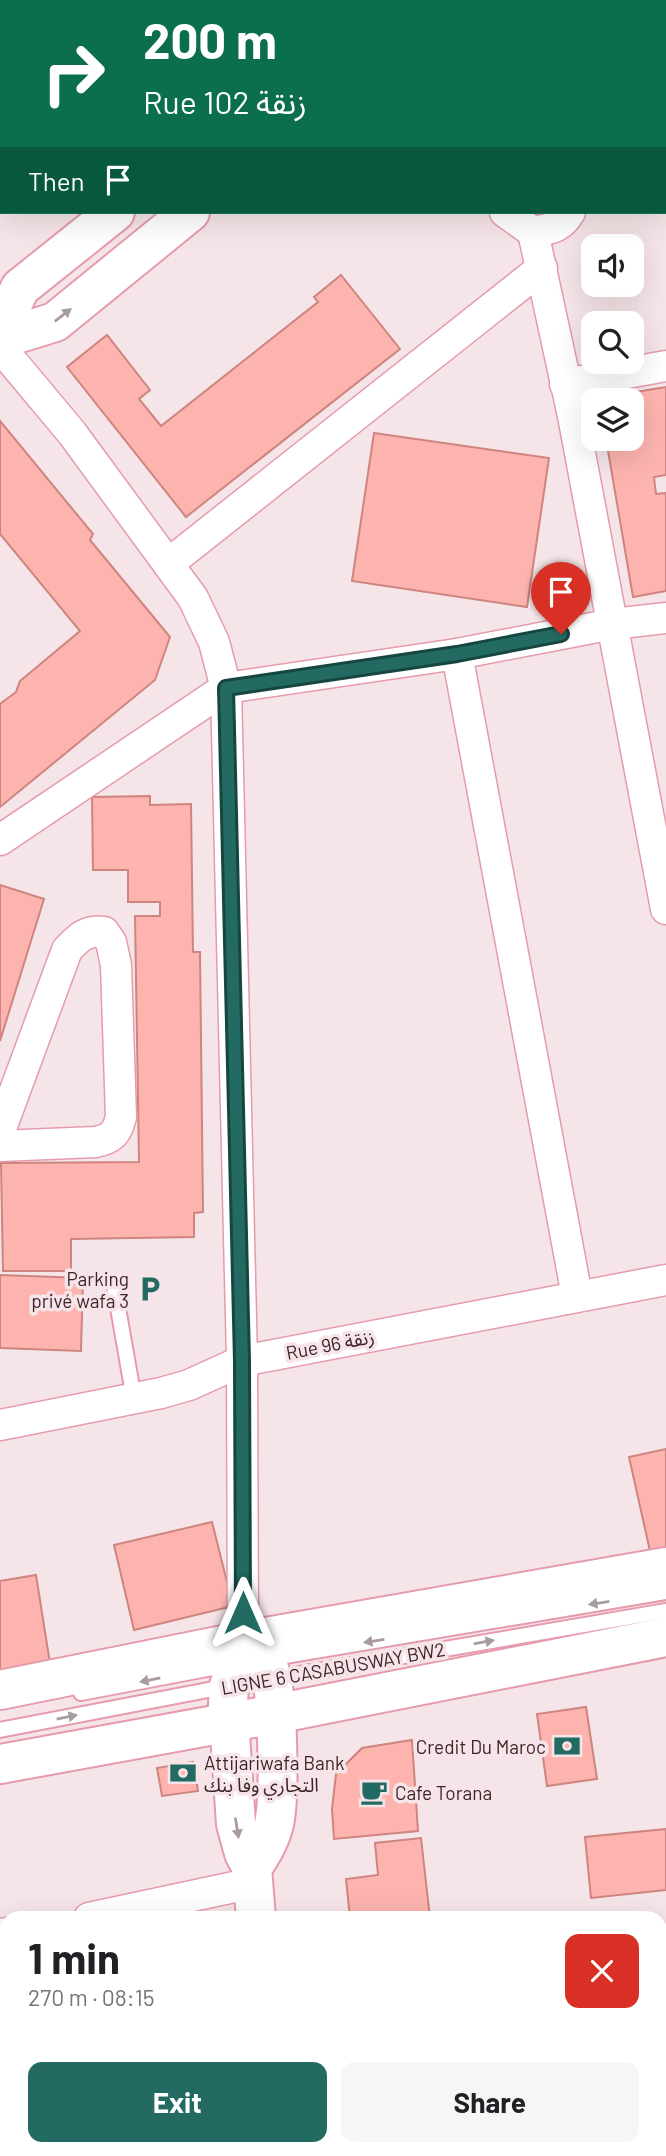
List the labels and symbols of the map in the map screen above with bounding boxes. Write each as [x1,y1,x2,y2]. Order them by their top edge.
one-way arrow [54,308,72,322]
pin [531,562,591,634]
place label: Parking privé wafa 3 [31,1267,129,1312]
parking icon: Parking privé wafa 3 [135,1274,165,1304]
street label: Rue 96 زنقة [284,1324,376,1365]
position arrow [206,1576,280,1650]
one-way arrow [588,1598,610,1609]
one-way arrow [363,1636,385,1647]
one-way arrow [473,1636,495,1647]
street label: LIGNE 6 CASABUSWAY BW2 [219,1637,447,1699]
one-way arrow [139,1675,161,1686]
one-way arrow [56,1711,78,1722]
bank icon: Credit Du Maroc [552,1731,582,1761]
place label: Credit Du Maroc [416,1735,546,1758]
place label: Attijariwafa Bank التجاري وفا بنك [204,1751,344,1800]
bank icon: Attijariwafa Bank التجاري وفا بنك [168,1758,198,1788]
cafe icon: Cafe Torana [359,1777,389,1807]
place label: Cafe Torana [395,1781,492,1804]
one-way arrow [232,1818,243,1840]

